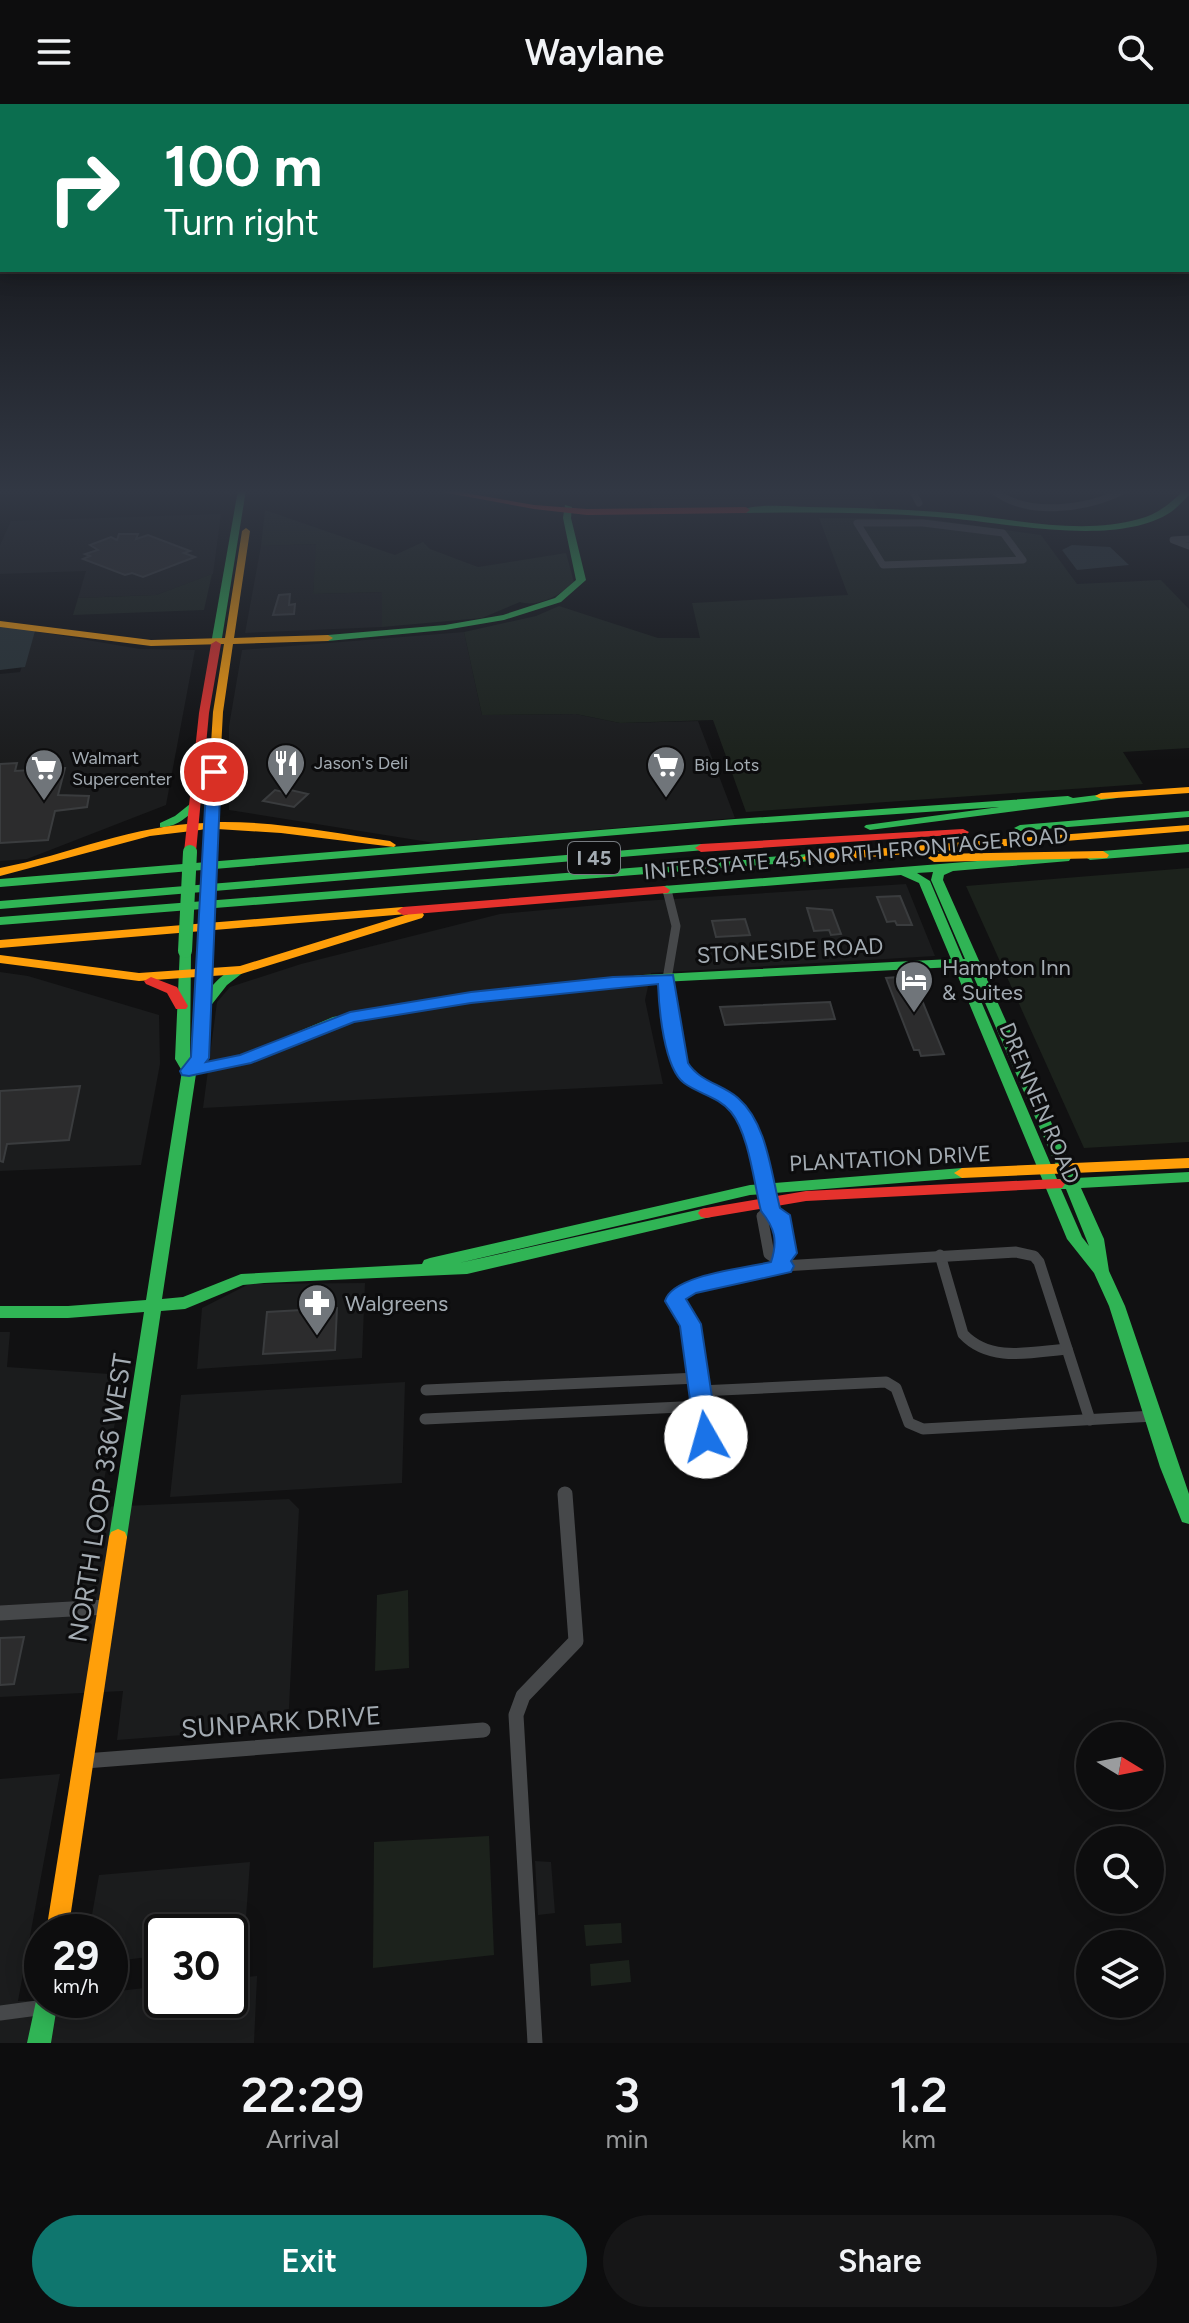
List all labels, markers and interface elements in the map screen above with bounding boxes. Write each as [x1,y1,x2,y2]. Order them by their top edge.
icon: menu [32,30,76,74]
icon: search [1113,30,1157,74]
text: Waylane [525,31,664,74]
text: 100 m [164,133,322,200]
icon: right [32,136,136,240]
text: Turn right [164,201,319,244]
pin [180,738,248,806]
restaurant icon: Jason's Deli [265,742,307,797]
supermarket icon: Big Lots [645,744,687,799]
supermarket icon: Walmart Supercenter [23,747,65,802]
place label: Walmart Supercenter [72,747,172,790]
icon: arrive [192,750,236,794]
place label: Jason's Deli [314,752,408,774]
place label: Big Lots [694,754,759,776]
street label: INTERSTATE 45 NORTH FRONTAGE ROAD [643,821,1069,886]
road number: I 45 [568,842,620,874]
street label: STONESIDE ROAD [696,932,884,969]
place label: Hampton Inn & Suites [942,954,1071,1006]
hotel icon: Hampton Inn & Suites [893,959,935,1014]
street label: DRENNEN ROAD [993,1019,1086,1188]
street label: PLANTATION DRIVE [788,1140,992,1177]
pharmacy icon: Walgreens [296,1282,338,1337]
place label: Walgreens [345,1290,448,1317]
street label: NORTH LOOP 336 WEST [61,1351,139,1645]
position arrow [664,1395,748,1479]
street label: SUNPARK DRIVE [180,1699,382,1745]
north arrow [1076,1722,1164,1810]
map controls [1076,1722,1164,2018]
button: search [1076,1826,1164,1914]
speed limit sign: 30 [144,1914,248,2018]
button: layers [1076,1930,1164,2018]
text: 29 [53,1932,99,1980]
text: km/h [53,1974,99,1998]
text: 22:29 [241,2066,364,2124]
text: 3 [614,2066,640,2124]
text: 1.2 [889,2066,948,2124]
text: Arrival [266,2123,339,2155]
text: min [605,2123,648,2155]
text: km [901,2123,936,2155]
button: Exit [32,2215,587,2307]
button: Share [603,2215,1157,2307]

